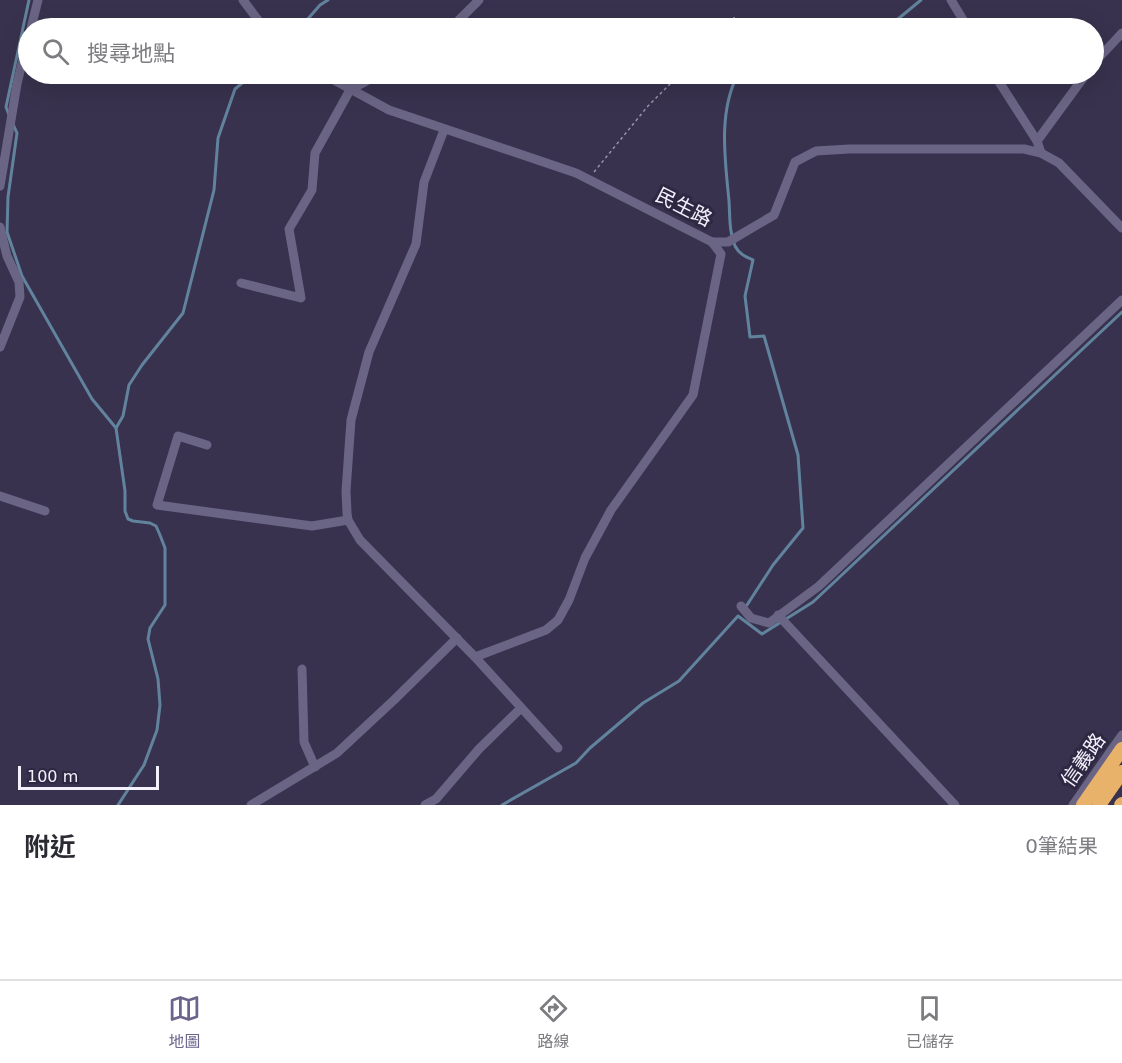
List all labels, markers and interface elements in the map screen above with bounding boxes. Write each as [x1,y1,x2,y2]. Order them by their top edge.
search box [18,18,1104,84]
icon: search [39,35,72,68]
text: 搜尋地點 [87,41,175,66]
street label: 民生路 [652,183,716,231]
street label: 信義路 [1056,729,1110,791]
scale bar [18,763,159,790]
text: 100 m [27,767,78,786]
text: 附近 [24,832,76,862]
text: 0筆結果 [1025,834,1098,858]
tab: 地圖 [168,992,201,1052]
tab: 路線 [537,992,570,1052]
tab: 已儲存 [906,992,954,1052]

